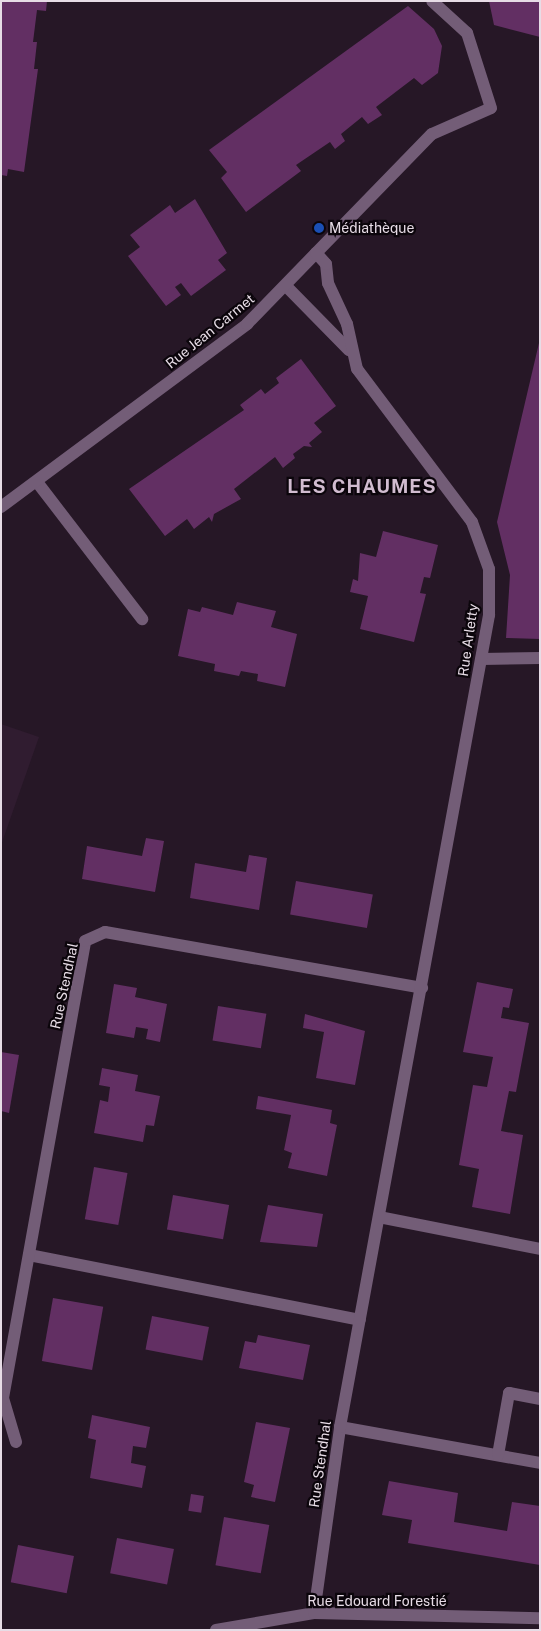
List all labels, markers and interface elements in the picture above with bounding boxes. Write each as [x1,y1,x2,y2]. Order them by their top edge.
place label: Médiathèque [329,220,414,236]
marker: Médiathèque [313,222,325,234]
street label: Rue Jean Carmet [162,290,258,372]
district label: LES CHAUMES [286,476,438,498]
street label: Rue Arletty [455,602,481,678]
street label: Rue Stendhal [47,941,81,1031]
street label: Rue Stendhal [306,1419,334,1509]
street label: Rue Edouard Forestié [307,1593,447,1609]

